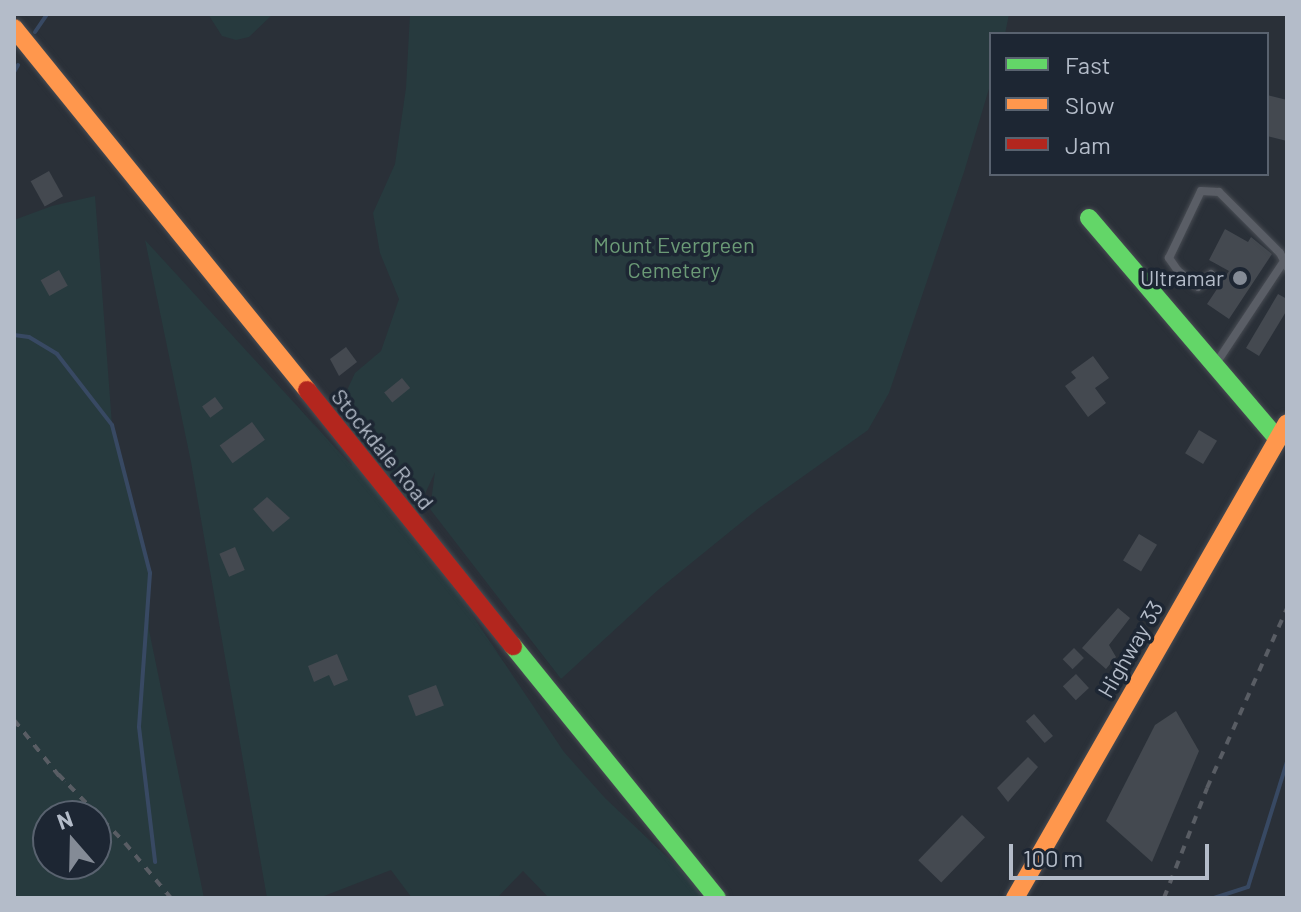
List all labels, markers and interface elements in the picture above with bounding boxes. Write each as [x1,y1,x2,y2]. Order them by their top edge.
legend [989,32,1269,176]
text: Fast [1065,50,1110,79]
text: Slow [1065,90,1114,119]
text: Jam [1065,130,1111,159]
park label: Mount Evergreen Cemetery [593,231,755,282]
place label: Ultramar [1140,265,1224,291]
marker: Ultramar [1231,269,1249,287]
street label: Stockdale Road [326,383,440,515]
street label: Highway 33 [1092,596,1168,702]
north arrow [32,800,112,880]
text: N [53,805,76,834]
scale bar [1013,828,1213,878]
text: 100 m [1023,843,1083,872]

